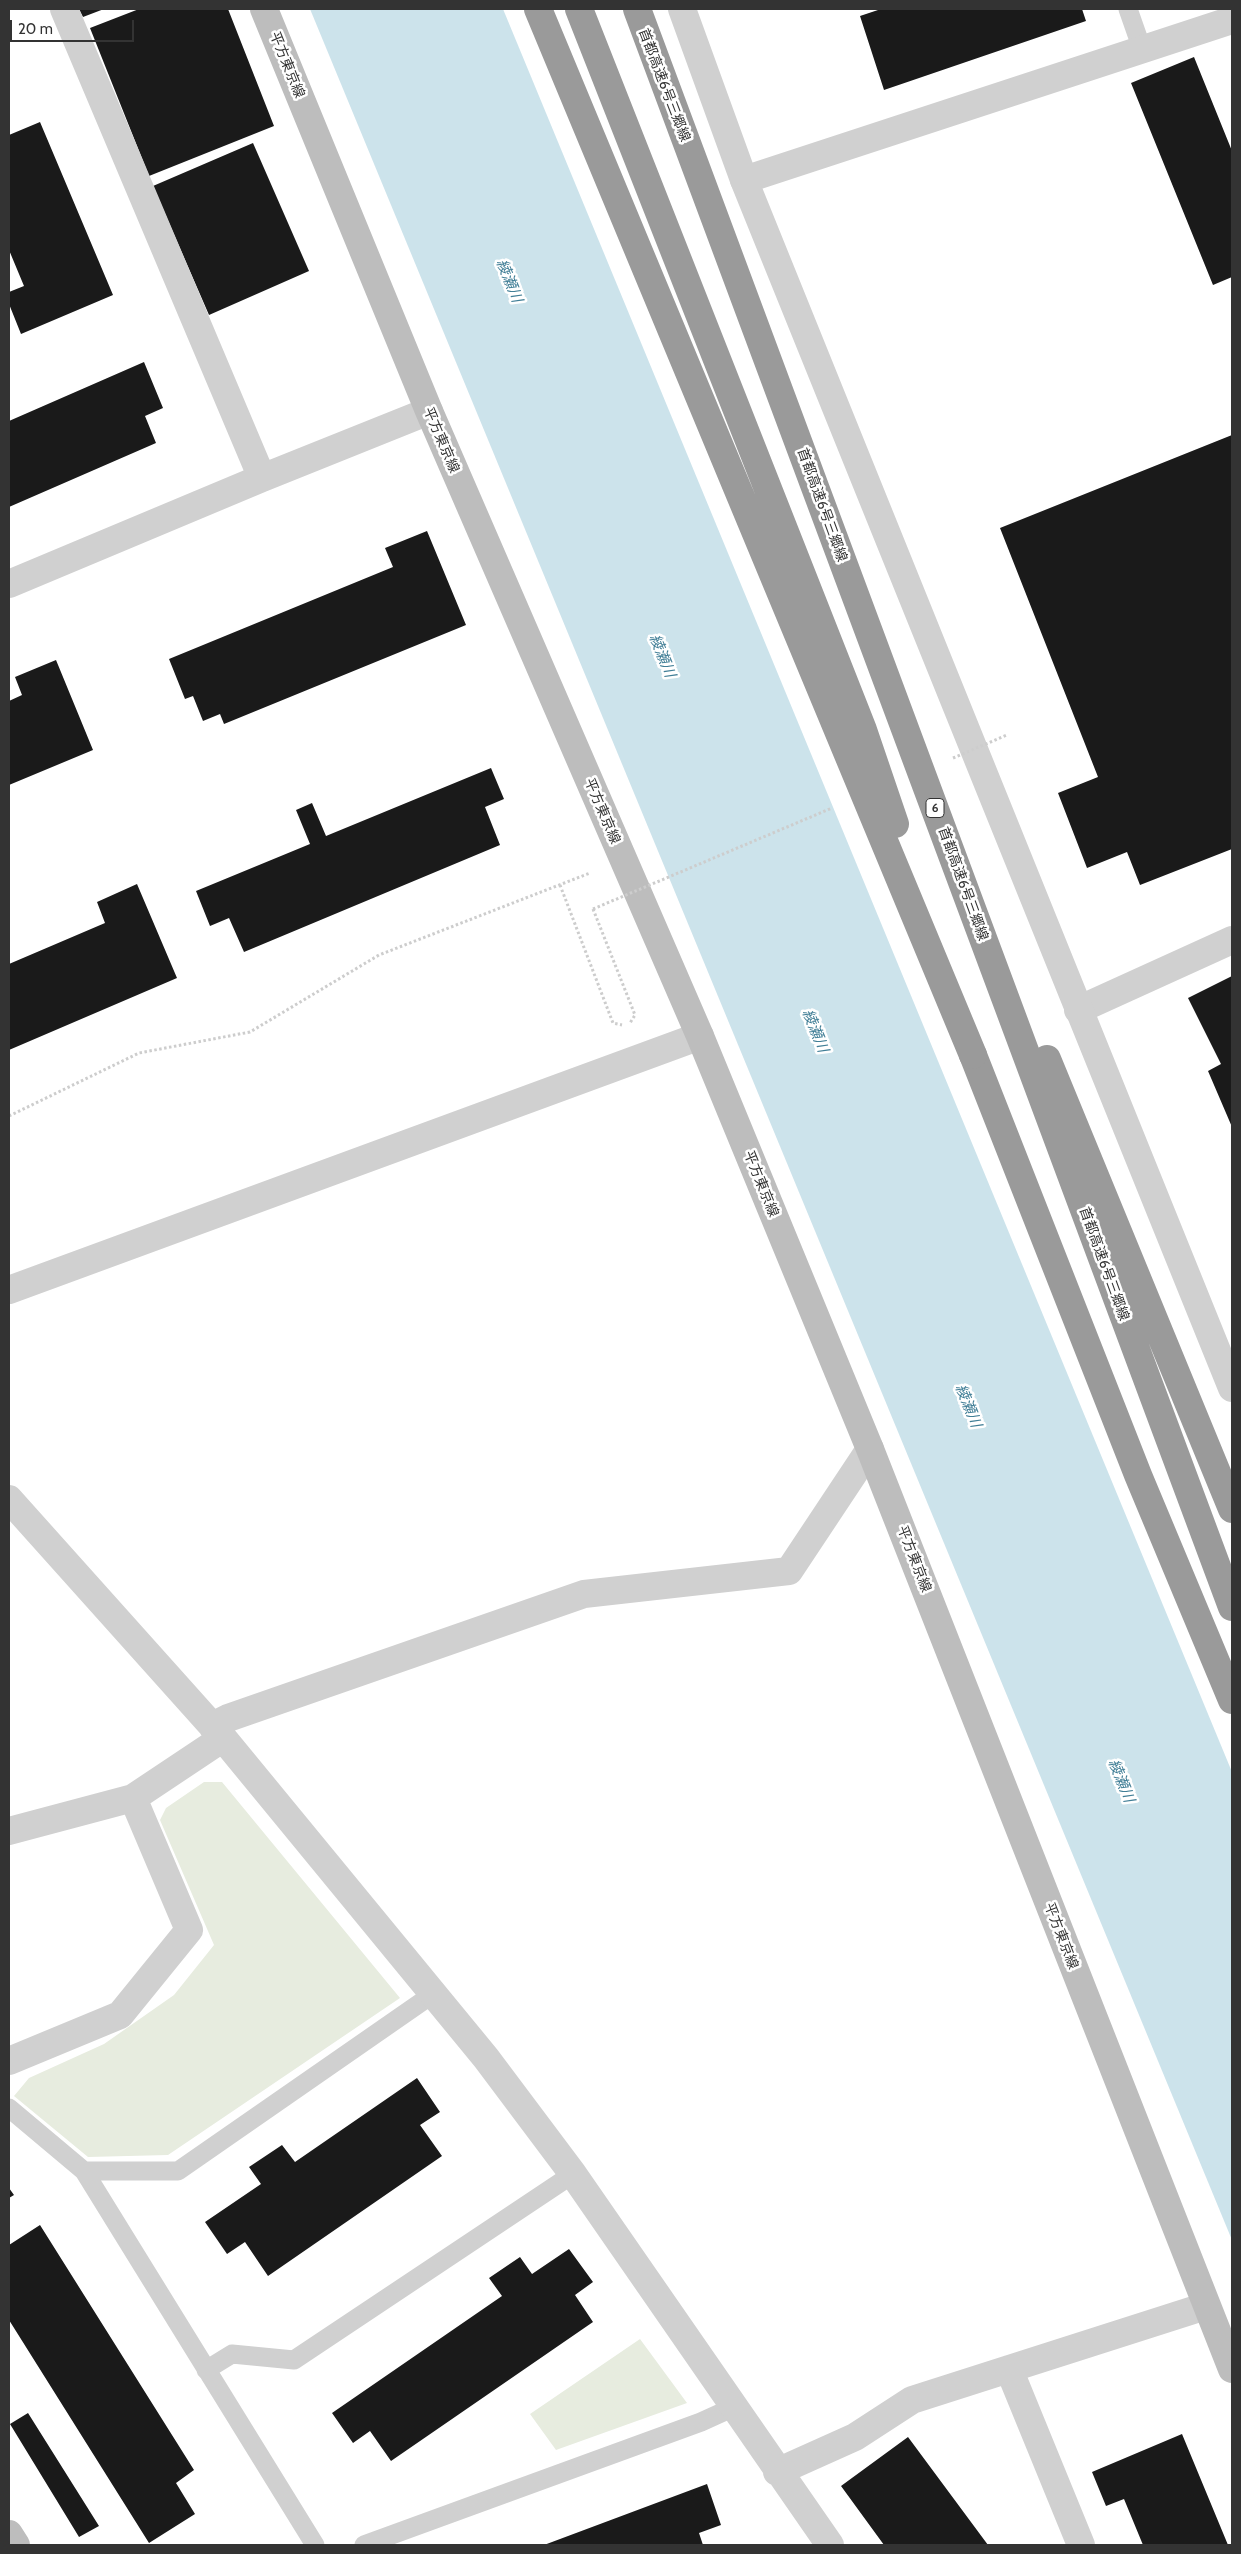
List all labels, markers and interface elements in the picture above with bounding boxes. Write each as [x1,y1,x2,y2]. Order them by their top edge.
scale bar [12,10,136,42]
text: 20 m [18,20,53,38]
street label: 首都高速6号三郷線 [635,26,693,144]
street label: 平方東京線 [266,29,308,101]
water label: 綾瀬川 [492,257,526,305]
street label: 平方東京線 [420,405,462,475]
street label: 首都高速6号三郷線 [794,446,850,564]
water label: 綾瀬川 [645,632,679,680]
street label: 平方東京線 [581,776,623,846]
road number: 6 [926,798,944,818]
street label: 首都高速6号三郷線 [935,825,991,943]
water label: 綾瀬川 [798,1007,832,1055]
street label: 平方東京線 [740,1148,782,1220]
street label: 首都高速6号三郷線 [1076,1205,1132,1323]
water label: 綾瀬川 [951,1382,985,1430]
street label: 平方東京線 [894,1523,934,1595]
water label: 綾瀬川 [1104,1757,1138,1805]
street label: 平方東京線 [1041,1900,1081,1972]

